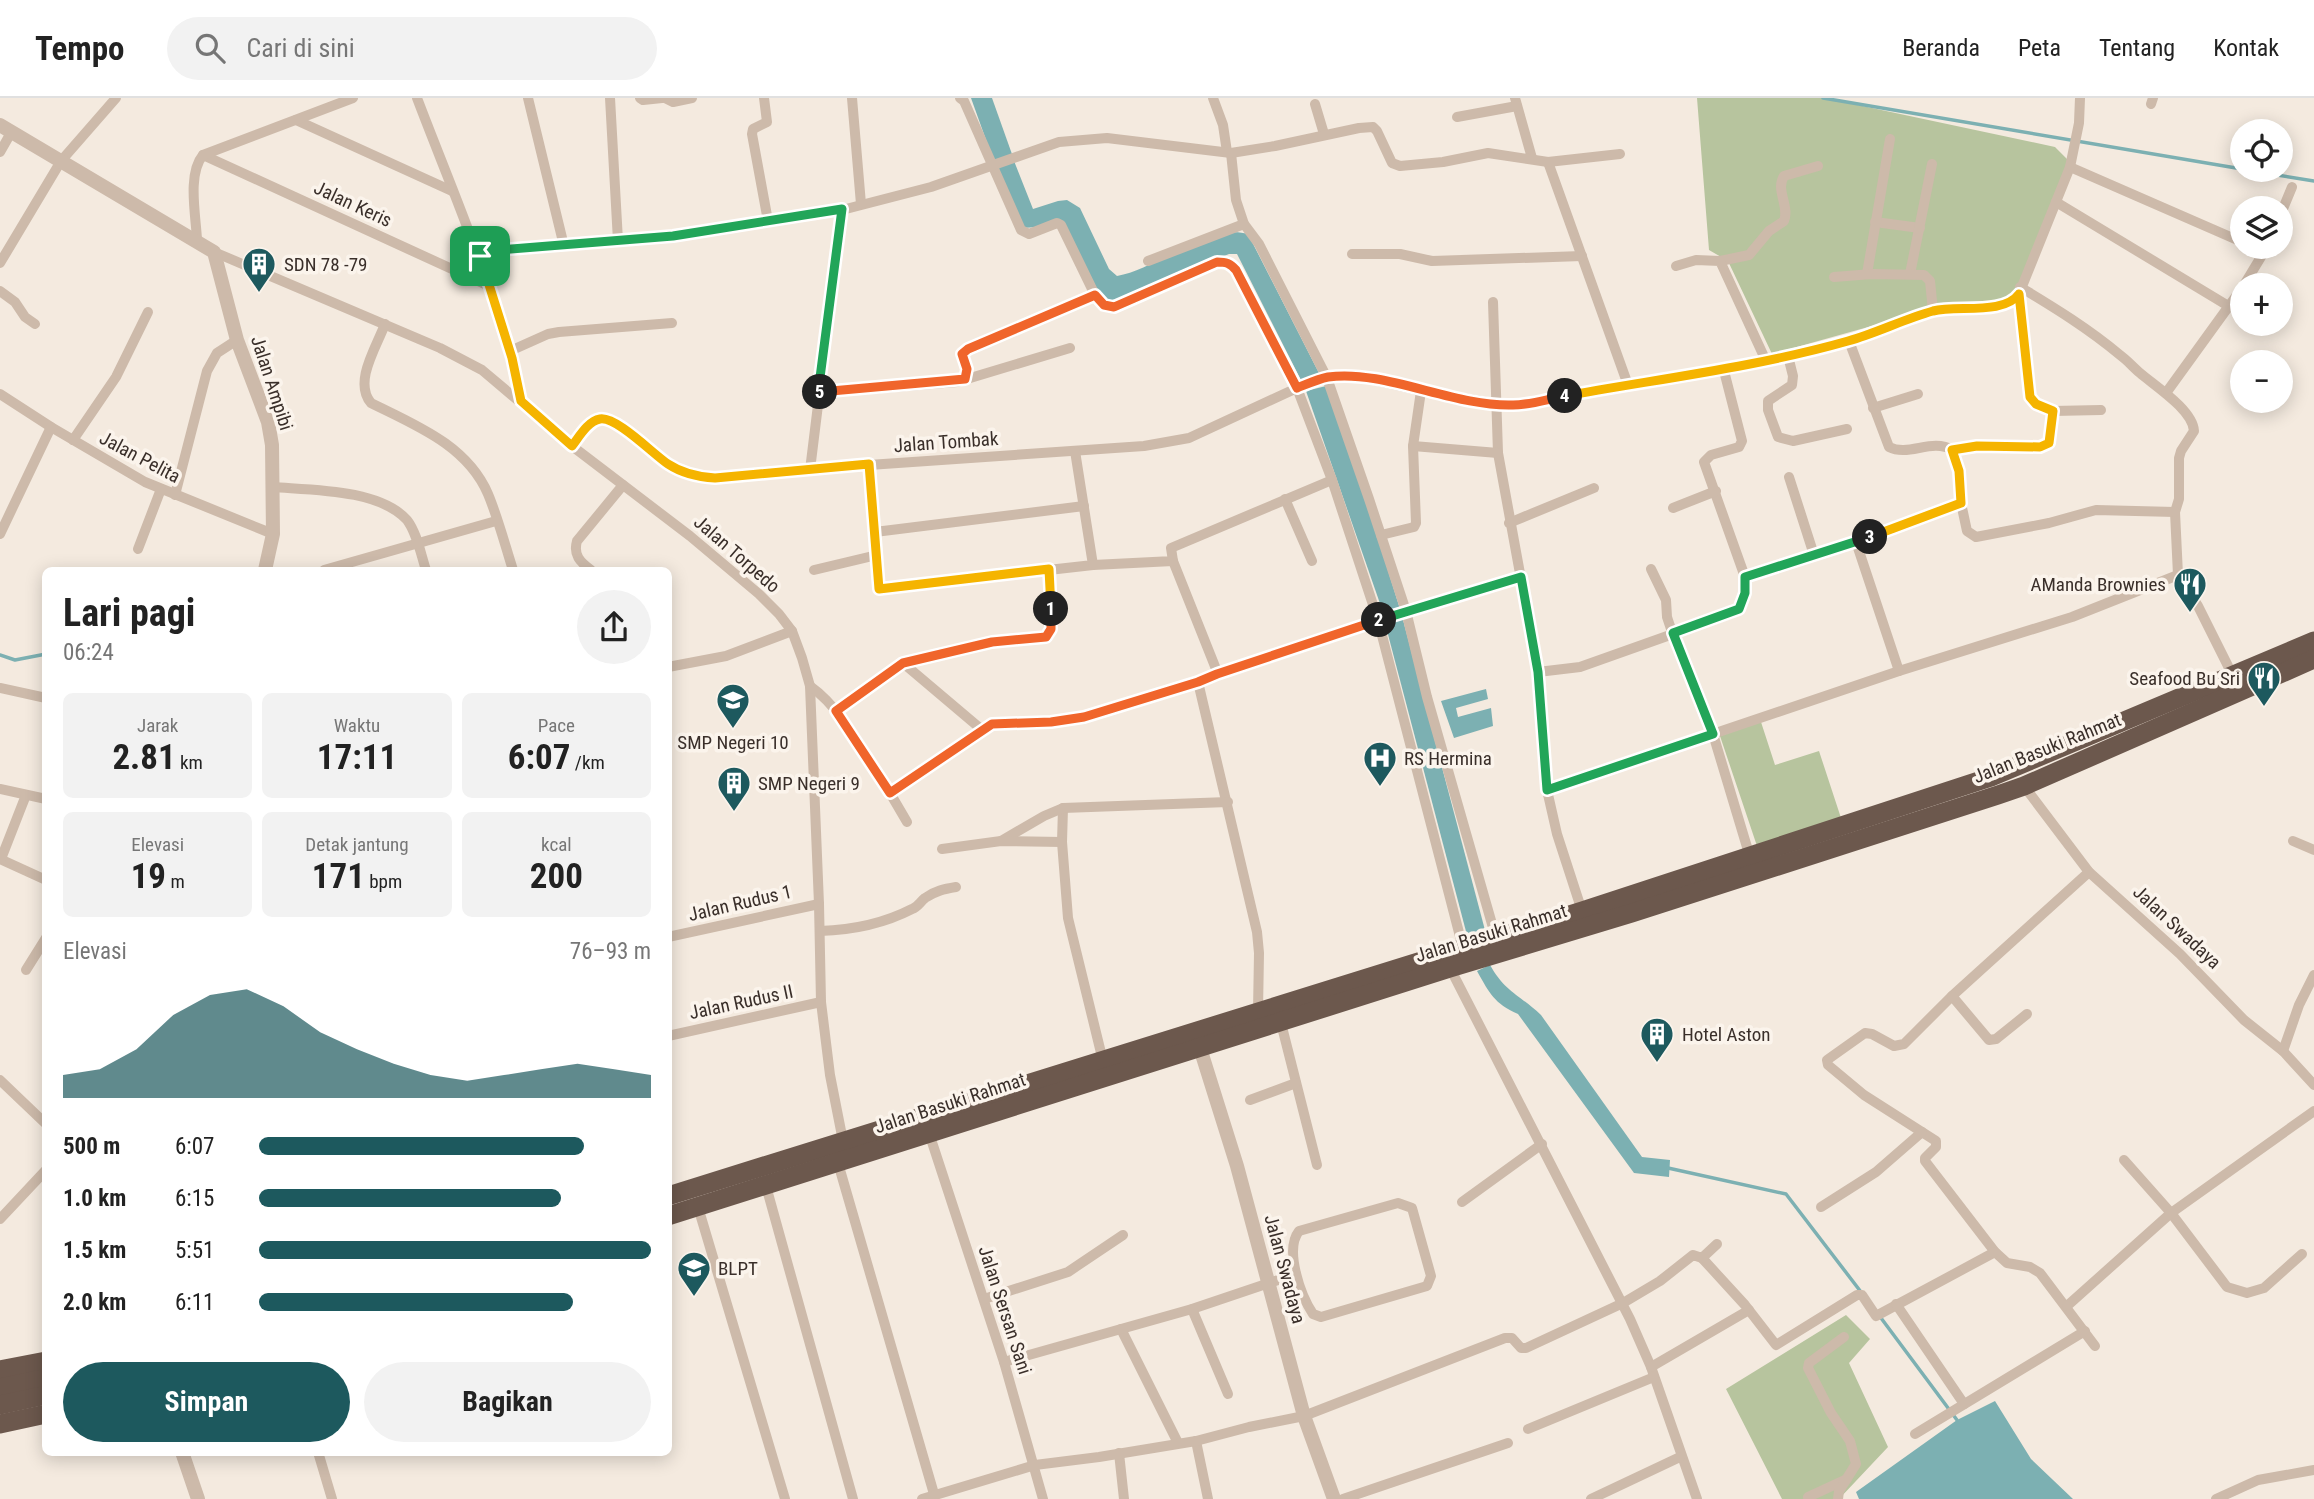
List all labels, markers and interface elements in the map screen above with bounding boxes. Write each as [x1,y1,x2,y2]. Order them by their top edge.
search box [167,17,657,80]
text: Tempo [35,29,125,68]
icon: search [191,29,229,67]
text: Cari di sini [247,33,355,63]
text: Beranda [1902,34,1980,62]
text: Peta [2018,34,2061,62]
text: Tentang [2099,34,2175,62]
text: Kontak [2213,34,2279,62]
map controls [2230,119,2293,413]
button: locate [2230,119,2293,182]
street label: Jalan Keris [310,176,396,232]
button: layers [2230,196,2293,259]
pin [450,226,510,286]
icon: arrive [461,237,499,275]
building icon: SDN 78 -79 [240,245,278,294]
place label: SDN 78 -79 [284,253,367,276]
button: + [2230,273,2293,336]
street label: Jalan Ampibi [246,333,298,433]
button: − [2230,350,2293,413]
pin: 5 [802,374,838,410]
pin: 4 [1548,378,1582,414]
text: 5 [815,380,824,403]
text: 4 [1560,384,1569,407]
street label: Jalan Pelita [96,426,184,488]
street label: Jalan Tombak [893,427,999,457]
street label: Jalan Torpedo [689,510,785,598]
pin: 3 [1853,520,1888,555]
text: 3 [1865,525,1874,548]
restaurant icon: AManda Brownies [2171,565,2209,614]
place label: AManda Brownies [2031,573,2166,596]
button: share [577,590,651,664]
text: Lari pagi [63,591,195,635]
pin: 1 [1034,592,1068,626]
text: 1 [1046,597,1055,620]
pin: 2 [1362,602,1396,638]
text: 2 [1374,608,1383,631]
text: 06:24 [63,639,114,666]
restaurant icon: Seafood Bu Sri [2245,659,2283,708]
place label: Seafood Bu Sri [2129,667,2240,690]
school or university icon: SMP Negeri 10 [714,681,752,730]
street label: Jalan Basuki Rahmat [1970,708,2124,788]
text: Jarak [137,714,178,737]
text: Waktu [334,714,380,737]
text: Pace [538,714,575,737]
place label: SMP Negeri 10 [677,731,789,754]
text: 2.81 [112,737,176,778]
text: 17:11 [317,737,397,778]
text: 6:07 [508,737,571,778]
hospital icon: RS Hermina [1361,739,1399,788]
place label: RS Hermina [1404,747,1492,770]
text: km [176,751,203,774]
text: /km [571,751,605,774]
building icon: SMP Negeri 9 [715,764,753,813]
place label: SMP Negeri 9 [758,772,860,795]
text: Elevasi [131,833,184,856]
text: Detak jantung [305,833,409,856]
text: kcal [541,833,572,856]
text: 19 [131,856,166,897]
text: 171 [312,856,365,897]
text: 200 [530,856,583,897]
text: m [166,870,185,893]
text: bpm [365,870,402,893]
street label: Jalan Rudus 1 [686,880,794,926]
street label: Jalan Swadaya [2128,880,2226,974]
street label: Jalan Basuki Rahmat [1412,899,1570,967]
text: Elevasi [63,938,127,965]
text: 76–93 m [570,938,651,965]
street label: Jalan Rudus II [687,980,795,1024]
building icon: Hotel Aston [1638,1015,1676,1064]
place label: Hotel Aston [1682,1023,1770,1046]
street label: Jalan Basuki Rahmat [872,1068,1028,1138]
text: 500 m [63,1133,120,1160]
text: 6:07 [175,1133,214,1160]
text: 1.0 km [63,1185,126,1212]
text: 6:15 [175,1185,214,1212]
street label: Jalan Swadaya [1259,1212,1311,1326]
text: 1.5 km [63,1237,126,1264]
text: 5:51 [175,1237,214,1264]
street label: Jalan Sersan Sani [973,1243,1037,1377]
school or university icon: BLPT [675,1249,713,1298]
place label: BLPT [718,1257,758,1280]
text: 2.0 km [63,1289,126,1316]
text: 6:11 [175,1289,214,1316]
button: Simpan [63,1362,350,1442]
button: Bagikan [364,1362,651,1442]

